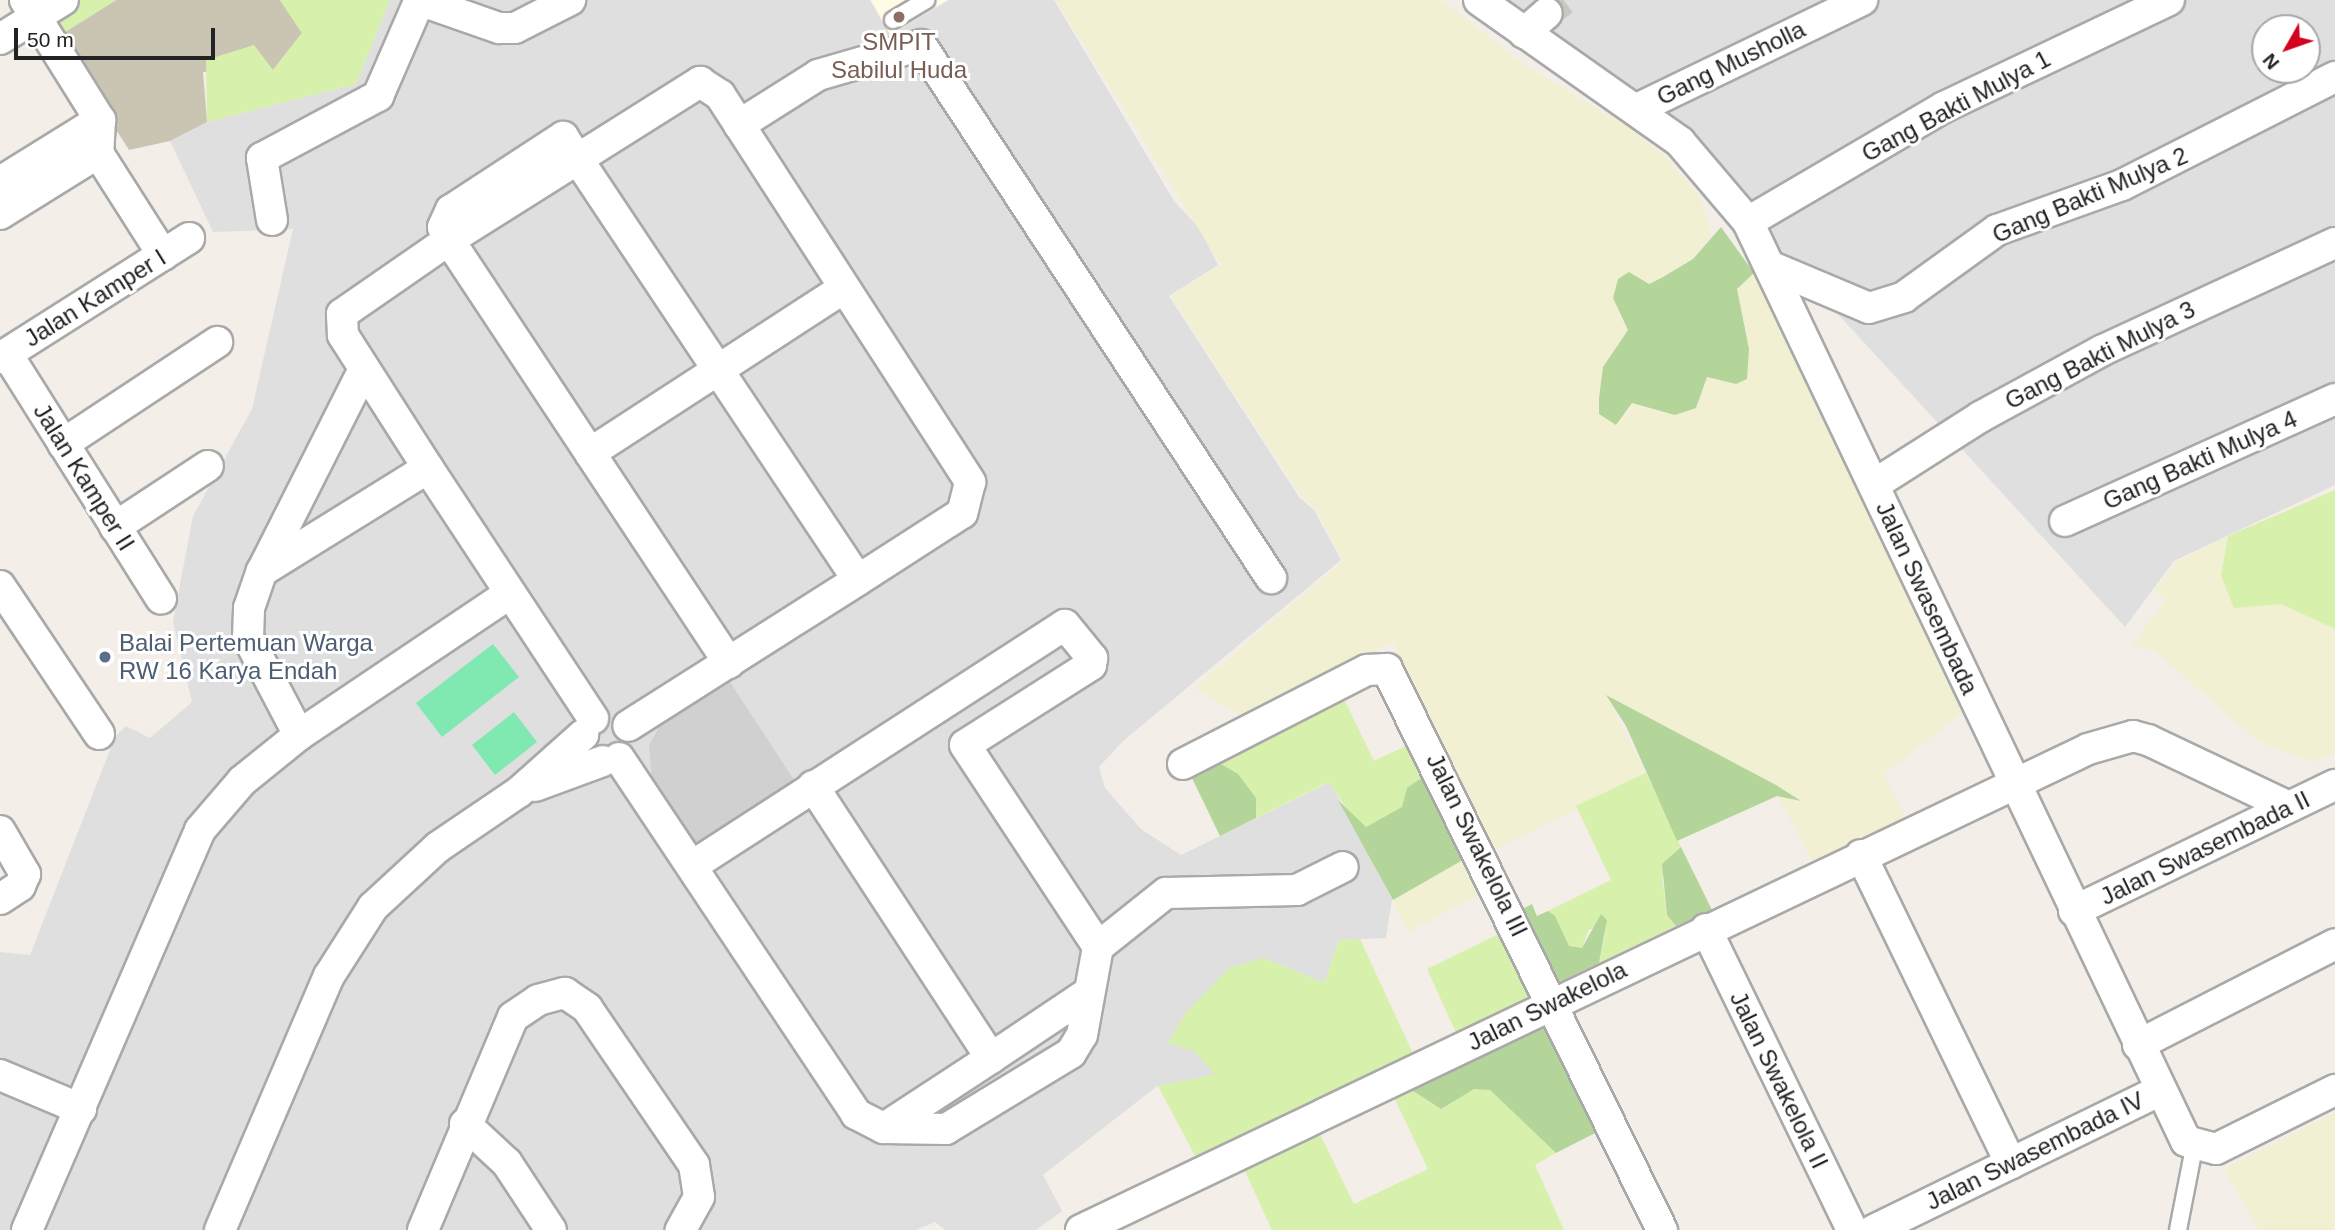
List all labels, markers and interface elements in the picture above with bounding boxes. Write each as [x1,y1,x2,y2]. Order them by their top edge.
marker: SMPIT Sabilul Huda [891,9,907,25]
scale bar [18,14,219,58]
north arrow [2251,14,2321,84]
street label: Gang Musholla [1652,15,1810,111]
text: 50 m [27,28,74,51]
place label: SMPIT Sabilul Huda [831,28,967,84]
street label: Gang Bakti Mulya 1 [1857,44,2055,168]
text: N [2259,50,2284,74]
street label: Gang Bakti Mulya 2 [1988,141,2192,249]
street label: Jalan Kamper I [19,243,171,353]
street label: Gang Bakti Mulya 3 [2000,295,2200,415]
street label: Jalan Kamper II [27,398,141,556]
street label: Gang Bakti Mulya 4 [2098,404,2302,516]
street label: Jalan Swasembada [1870,497,1984,699]
place label: Balai Pertemuan Warga RW 16 Karya Endah [119,629,373,685]
marker: Balai Pertemuan Warga RW 16 Karya Endah [97,649,113,665]
street label: Jalan Swakelola III [1420,749,1534,941]
street label: Jalan Swasembada II [2096,785,2314,911]
street label: Jalan Swakelola [1463,955,1631,1057]
street label: Jalan Swakelola II [1724,987,1834,1173]
street label: Jalan Swasembada IV [1921,1086,2149,1216]

